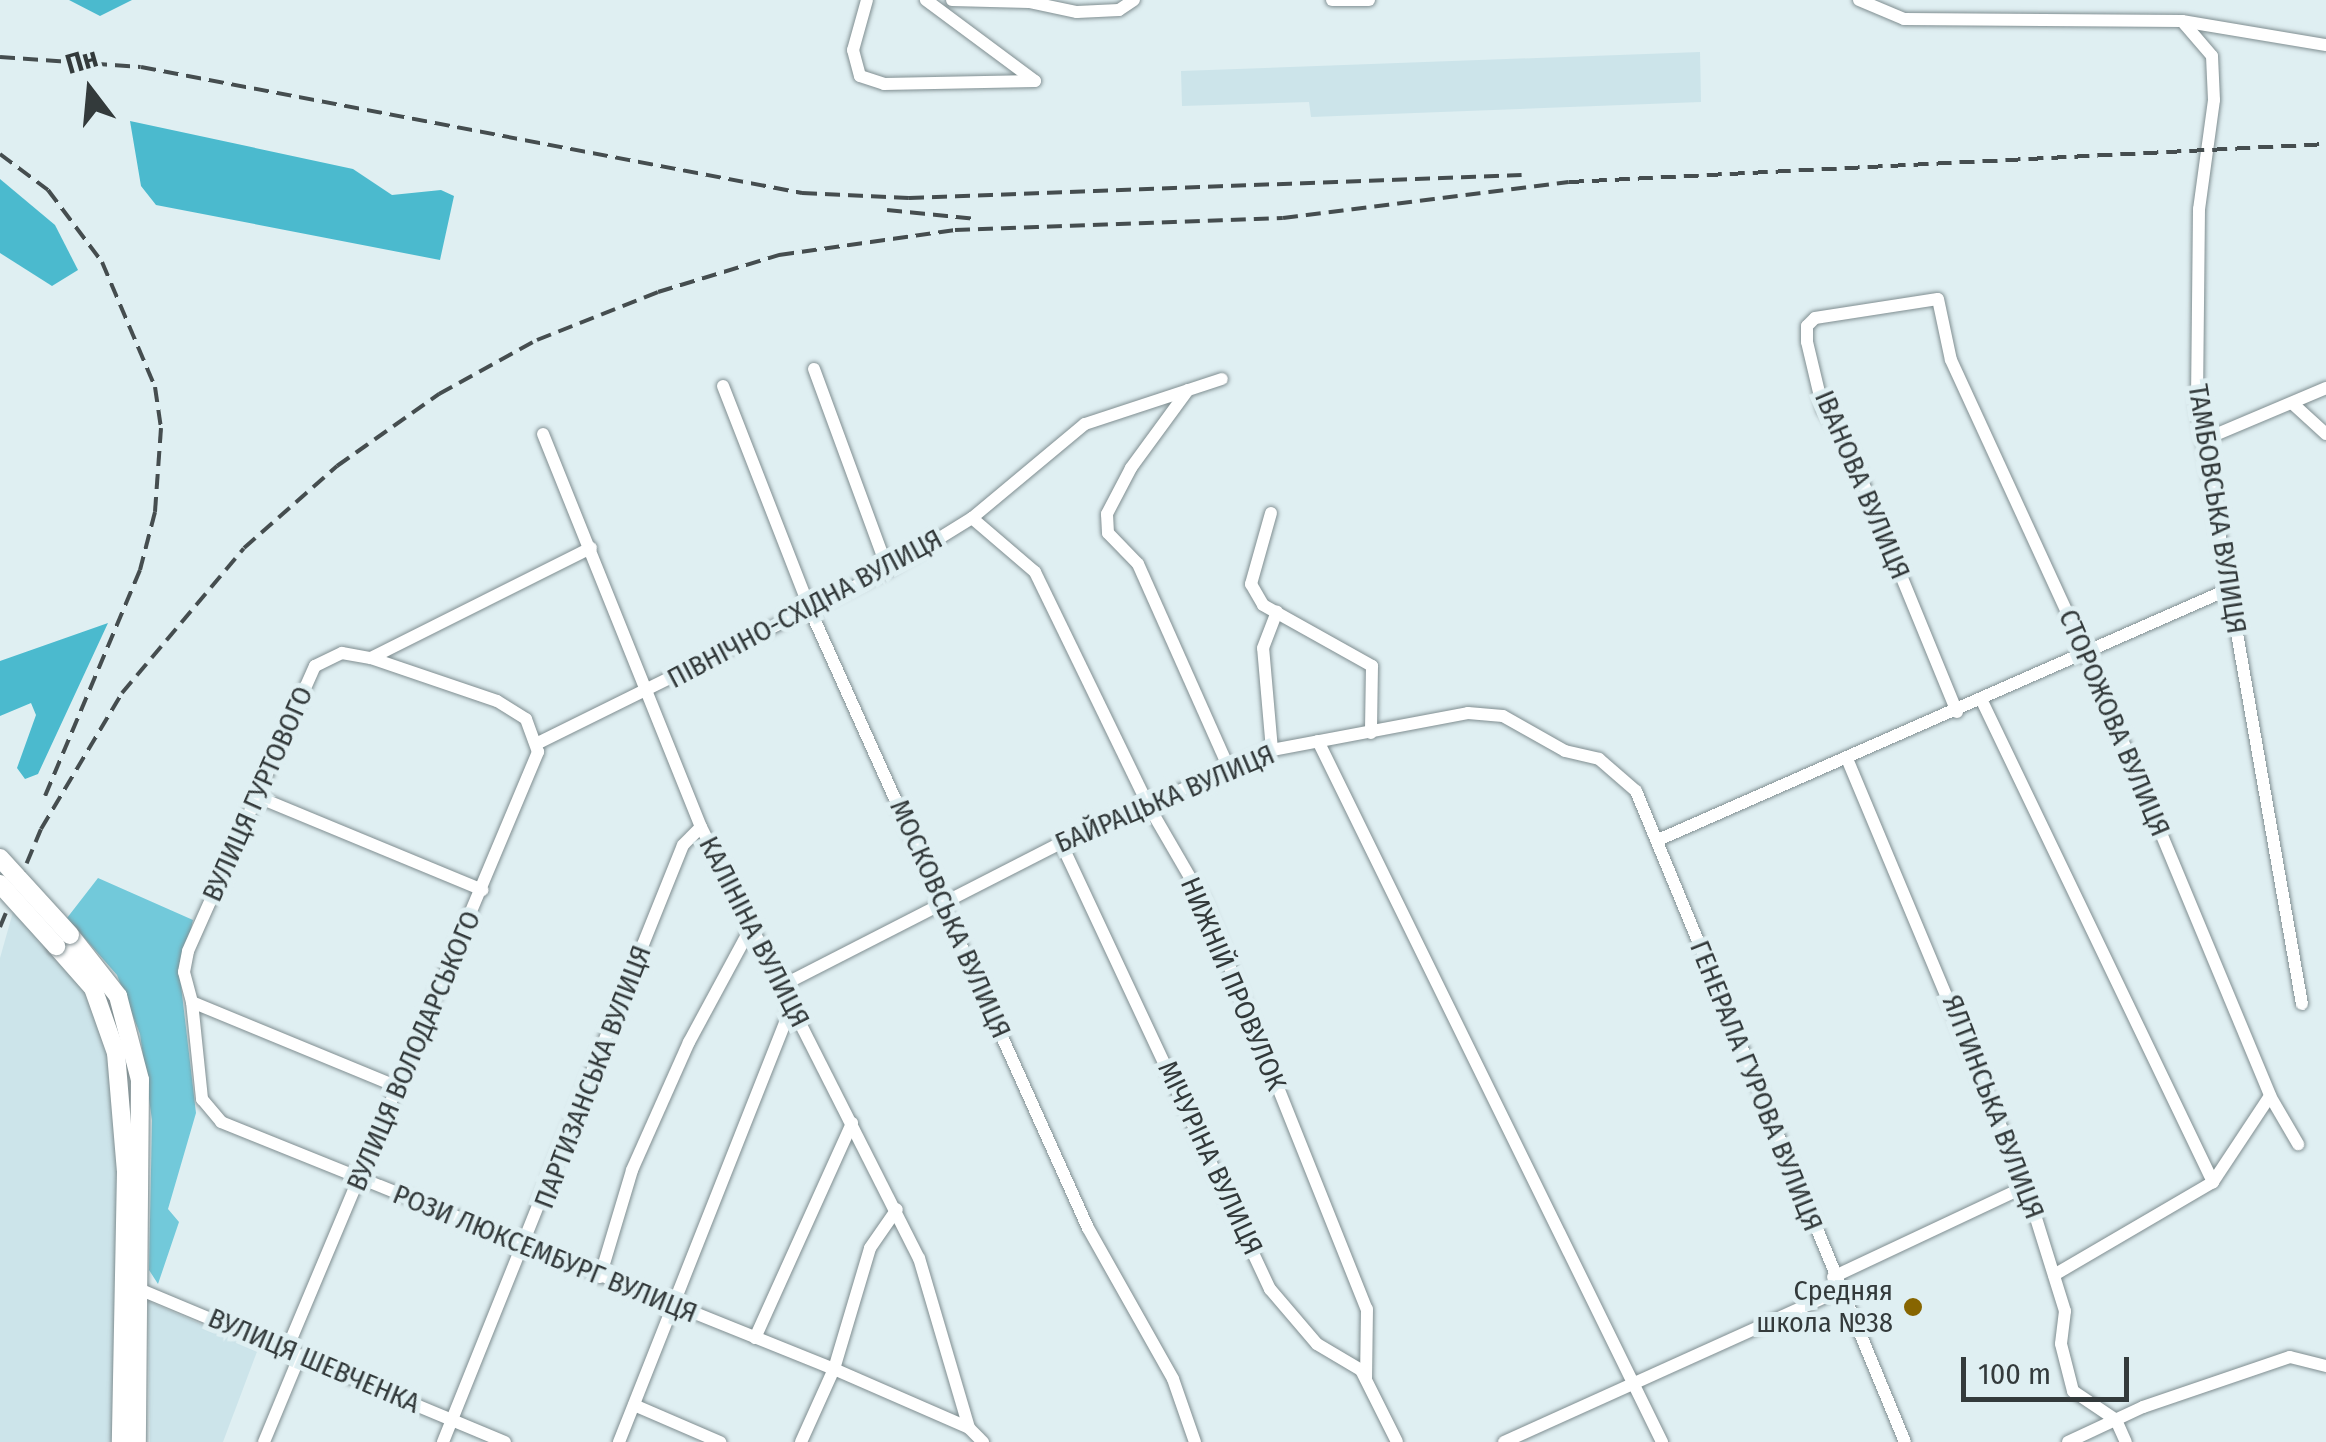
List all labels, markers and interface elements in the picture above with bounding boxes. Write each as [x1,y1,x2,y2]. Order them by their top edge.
north arrow [40,40,140,140]
text: Пн [62,40,101,81]
street label: ТАМБОВСЬКА ВУЛИЦЯ [2181,382,2253,636]
street label: ІВАНОВА ВУЛИЦЯ [1807,386,1917,584]
street label: ПІВНІЧНО-СХІДНА ВУЛИЦЯ [662,522,948,696]
street label: СТОРОЖОВА ВУЛИЦЯ [2051,605,2177,841]
street label: ВУЛИЦЯ ГУРТОВОГО [196,681,320,907]
street label: БАЙРАЦЬКА ВУЛИЦЯ [1050,738,1280,860]
street label: МОСКОВСЬКА ВУЛИЦЯ [882,795,1018,1043]
street label: КАЛІНІНА ВУЛИЦЯ [691,831,817,1033]
street label: НИЖНІЙ ПРОВУЛОК [1173,872,1293,1096]
street label: ВУЛИЦЯ ВОЛОДАРСЬКОГО [340,906,488,1196]
street label: ГЕНЕРАЛА ГУРОВА ВУЛИЦЯ [1682,936,1830,1236]
street label: ПАРТИЗАНСЬКА ВУЛИЦЯ [527,941,659,1213]
street label: ЯЛТИНСЬКА ВУЛИЦЯ [1935,990,2051,1224]
street label: МІЧУРІНА ВУЛИЦЯ [1150,1056,1270,1260]
street label: РОЗИ ЛЮКСЕМБУРГ ВУЛИЦЯ [388,1178,702,1330]
place label: Средняя школа №38 [1756,1274,1893,1340]
marker: Средняя школа №38 [1902,1296,1924,1318]
street label: ВУЛИЦЯ ШЕВЧЕНКА [203,1301,425,1421]
scale bar [1966,1337,2134,1399]
text: 100 m [1978,1356,2051,1392]

